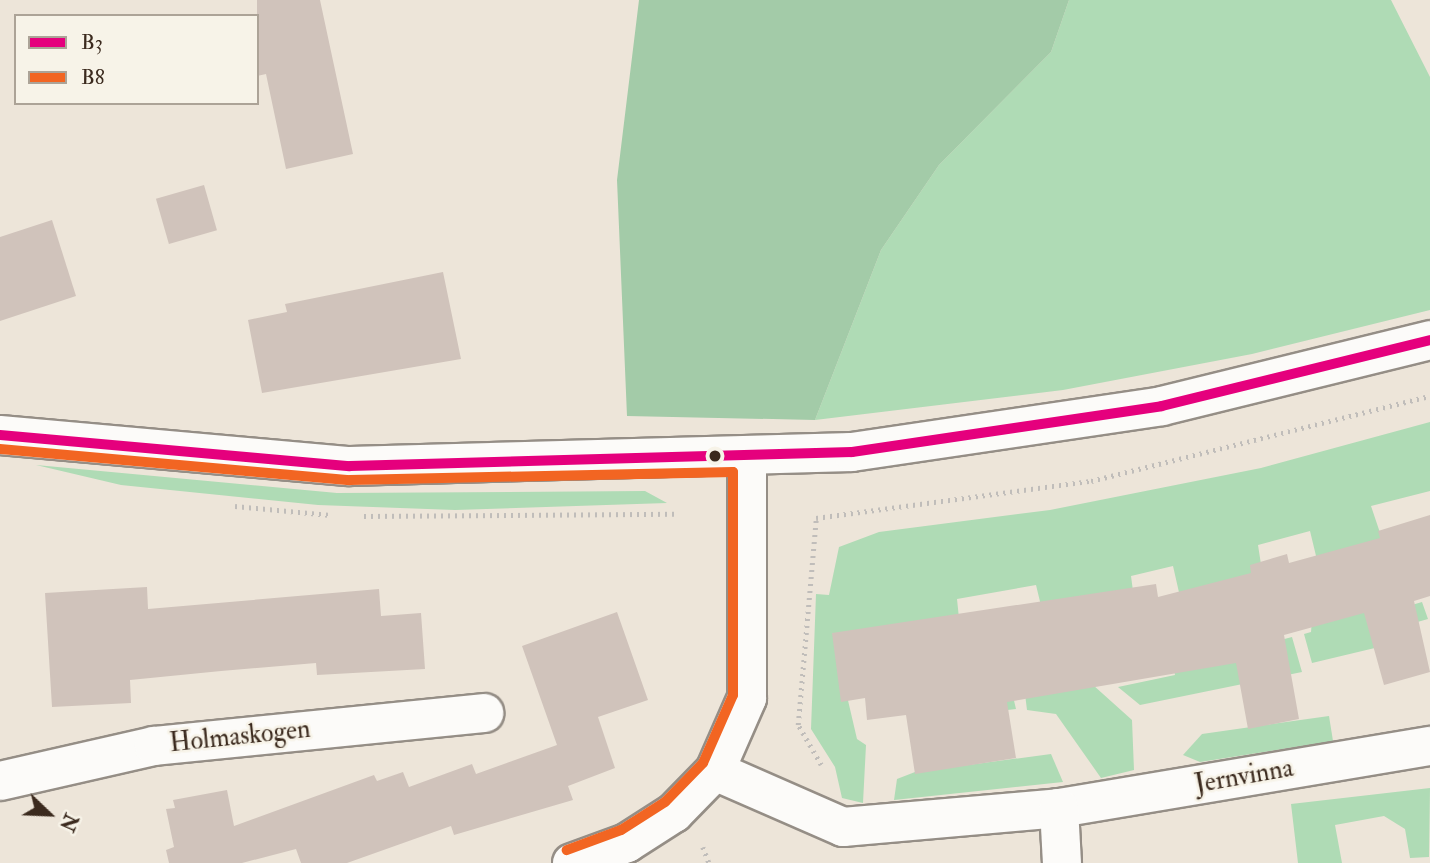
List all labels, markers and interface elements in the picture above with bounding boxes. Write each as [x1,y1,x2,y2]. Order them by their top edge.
legend [14,14,259,105]
text: B3 [81,29,103,56]
text: B8 [81,64,105,91]
unlabelled marker [708,449,722,463]
street label: Holmaskogen [168,714,312,760]
street label: Jernvinna [1192,753,1296,801]
north arrow [14,779,84,849]
text: N [54,810,83,835]

